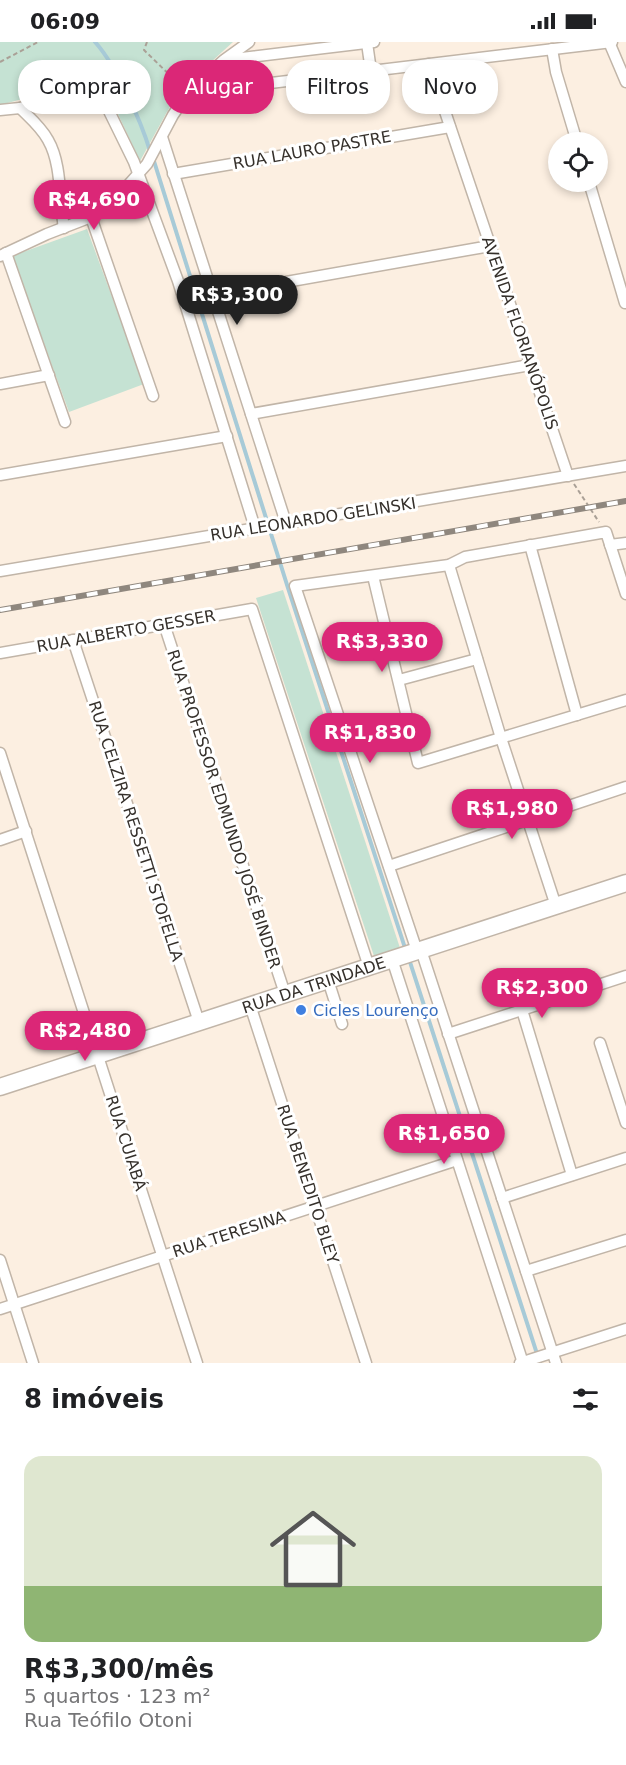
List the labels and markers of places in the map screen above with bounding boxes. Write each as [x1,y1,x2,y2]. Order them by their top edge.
pin: R$4,690 [39,180,149,231]
pin: R$3,300 [182,275,292,326]
pin: R$3,330 [327,622,437,673]
pin: R$1,830 [315,713,425,764]
pin: R$1,980 [457,789,567,840]
pin: R$2,300 [487,968,597,1019]
place label: Cicles Lourenço [313,1001,438,1020]
marker: Cicles Lourenço [294,1003,308,1017]
pin: R$2,480 [30,1011,140,1062]
pin: R$1,650 [389,1114,499,1165]

